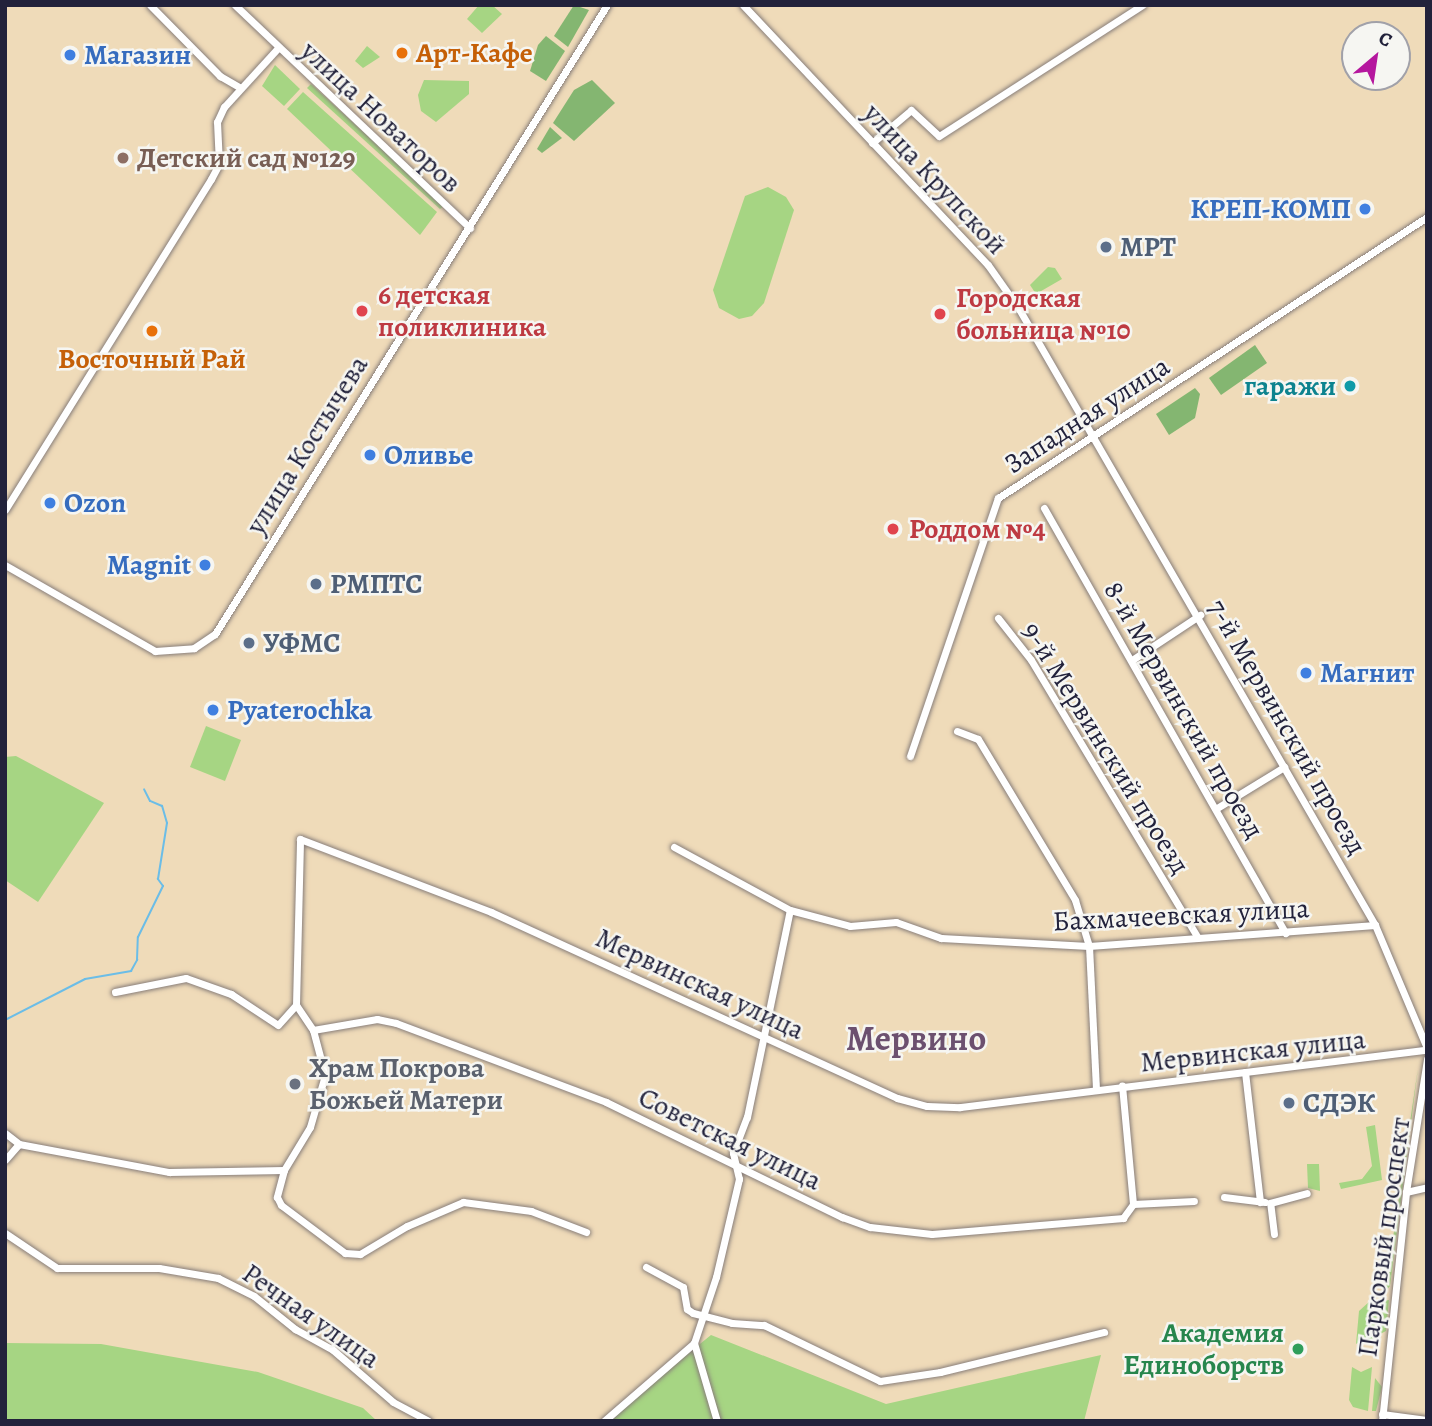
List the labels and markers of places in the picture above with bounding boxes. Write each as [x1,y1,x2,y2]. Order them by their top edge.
place label: Арт-Кафе [416,36,533,70]
place label: Магазин [84,38,191,72]
marker: Арт-Кафе [394,45,410,61]
marker: Магазин [62,47,78,63]
place label: Детский сад №129 [137,141,355,175]
marker: Детский сад №129 [115,150,131,166]
place label: КРЕП-КОМП [1190,192,1351,226]
marker: КРЕП-КОМП [1357,201,1373,217]
place label: МРТ [1120,230,1176,264]
marker: МРТ [1098,239,1114,255]
place label: 6 детская поликлиника [378,278,546,344]
place label: Городская больница №10 [956,281,1130,347]
marker: 6 детская поликлиника [352,301,372,321]
marker: Городская больница №10 [930,304,950,324]
marker: Восточный Рай [144,323,160,339]
place label: Восточный Рай [58,342,246,376]
place label: гаражи [1244,369,1336,403]
marker: гаражи [1342,378,1358,394]
place label: Оливье [384,438,473,472]
marker: Оливье [362,447,378,463]
place label: Ozon [64,486,126,520]
marker: Ozon [42,495,58,511]
place label: Роддом №4 [909,512,1046,546]
marker: Роддом №4 [883,519,903,539]
place label: Magnit [107,548,191,582]
marker: Magnit [197,557,213,573]
place label: РМПТС [330,567,423,601]
marker: РМПТС [308,576,324,592]
place label: УФМС [263,626,340,660]
marker: УФМС [241,635,257,651]
place label: Магнит [1320,656,1415,690]
marker: Магнит [1298,665,1314,681]
place label: Pyaterochka [227,693,372,727]
marker: Pyaterochka [205,702,221,718]
place label: Храм Покрова Божьей Матери [309,1051,503,1117]
marker: Храм Покрова Божьей Матери [287,1076,303,1092]
place label: СДЭК [1303,1086,1375,1120]
marker: СДЭК [1281,1095,1297,1111]
place label: Академия Единоборств [1123,1316,1284,1382]
marker: Академия Единоборств [1290,1341,1306,1357]

